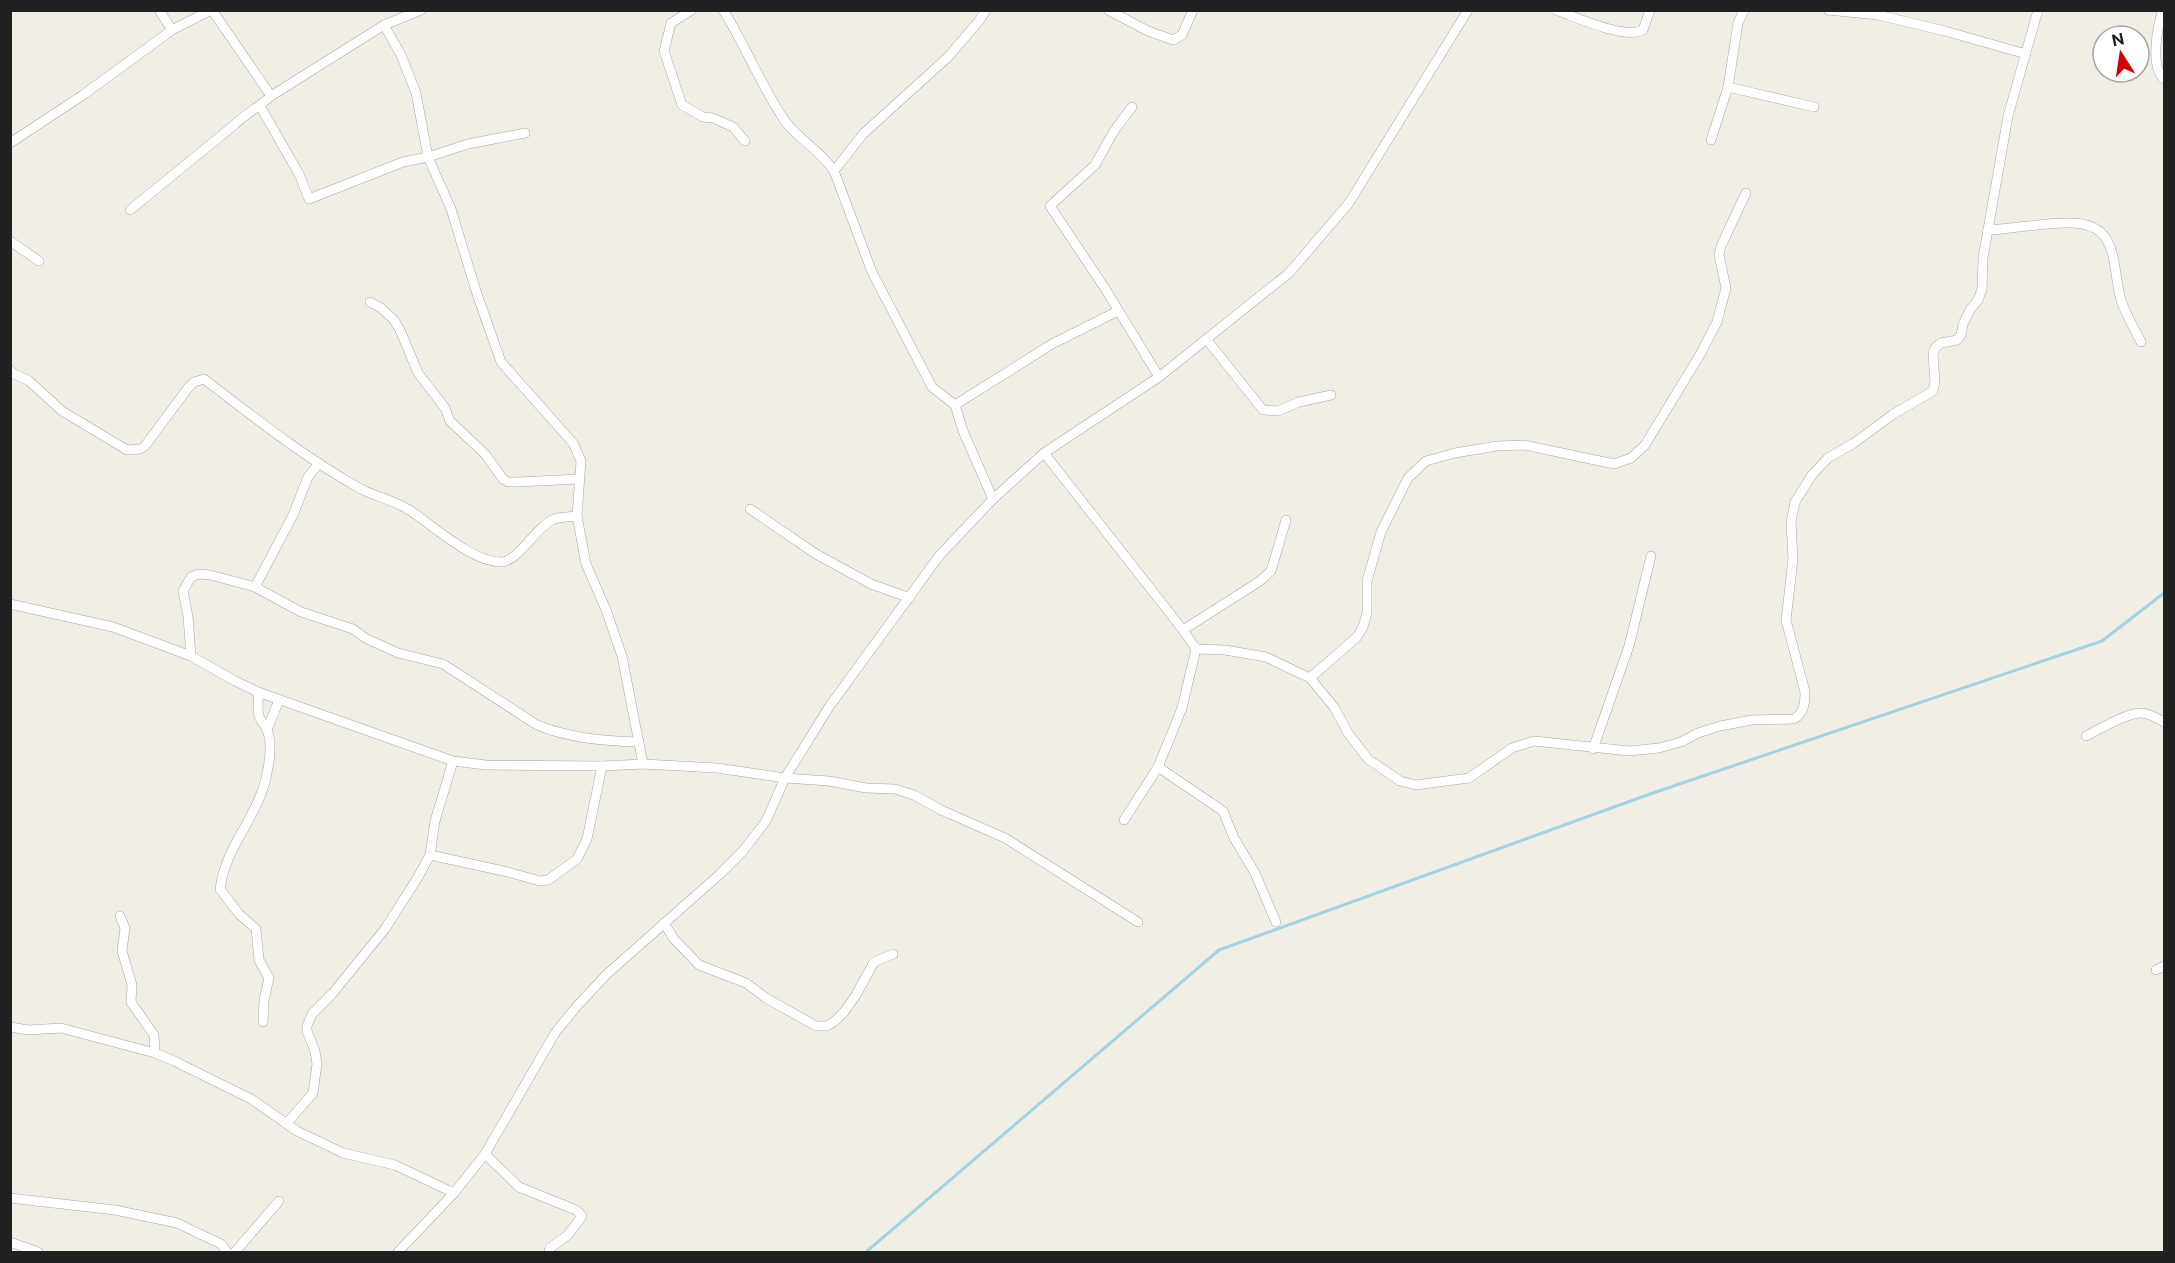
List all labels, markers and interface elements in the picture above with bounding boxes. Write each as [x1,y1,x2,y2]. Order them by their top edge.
north arrow [2091,24,2151,84]
text: N [2110,29,2126,50]

